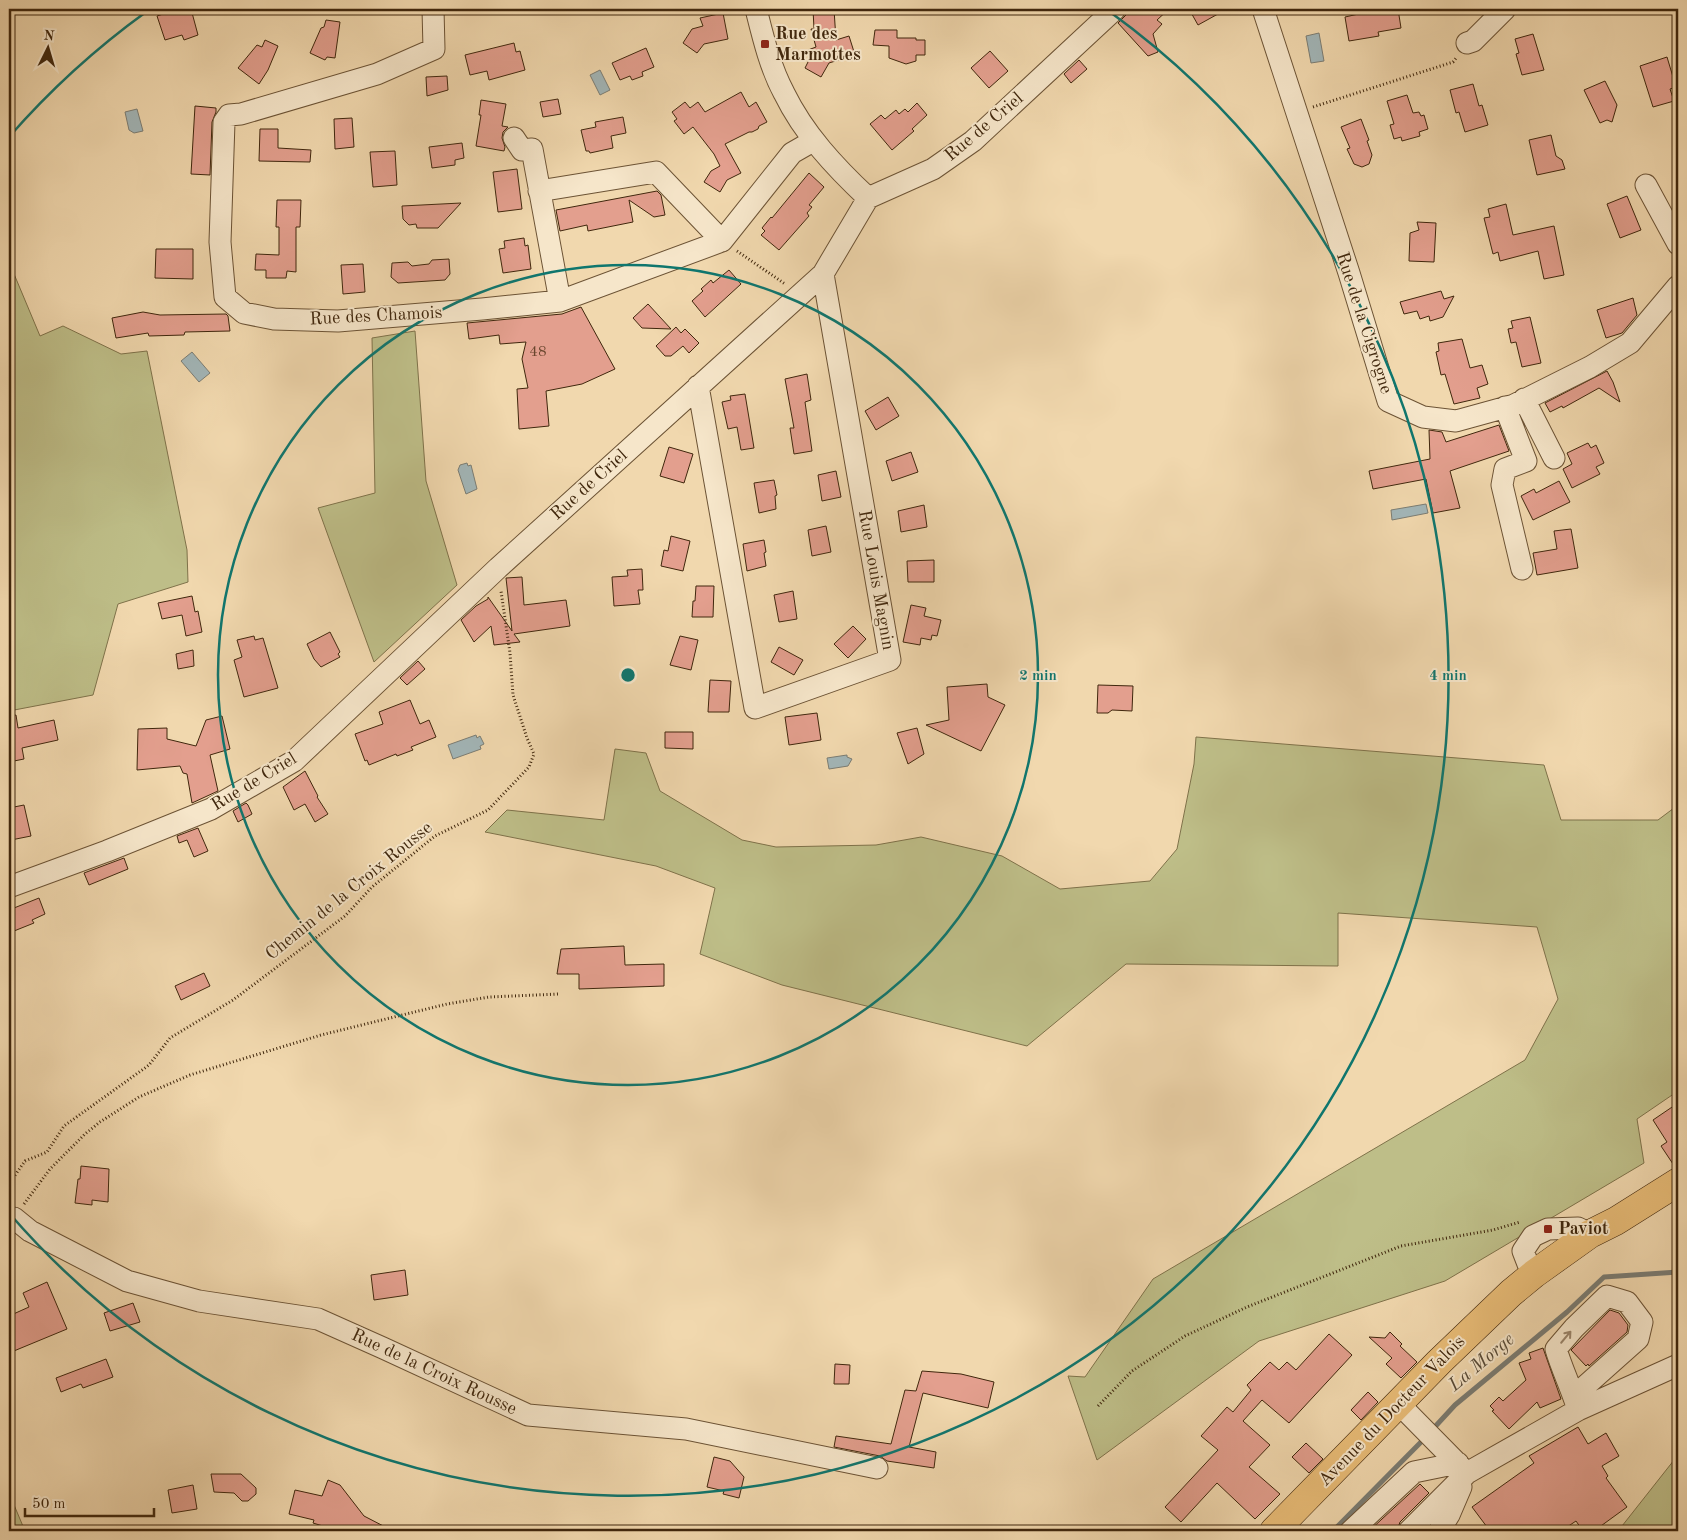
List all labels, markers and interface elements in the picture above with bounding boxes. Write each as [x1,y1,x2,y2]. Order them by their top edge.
north arrow [22,22,72,72]
place label: Rue des Marmottes [775,25,861,64]
text: N [43,29,55,44]
marker: Rue des Marmottes [759,38,771,50]
street label: Rue de Criel [941,89,1027,165]
street label: Rue de la Cigrogne [1333,250,1395,396]
street label: Rue des Chamois [309,304,443,328]
house number: 48 [529,345,547,360]
street label: Rue de Criel [547,446,631,524]
street label: Rue Louis Magnin [855,508,897,652]
centre of rings [619,666,637,684]
text: 2 min [1019,669,1057,684]
text: 4 min [1429,669,1467,684]
street label: Rue de Criel [208,750,300,814]
street label: Chemin de la Croix Rousse [262,818,436,964]
place label: Paviot [1558,1220,1609,1238]
marker: Paviot [1542,1223,1554,1235]
street label: Rue de la Croix Rousse [348,1326,520,1418]
water label: La Morge [1445,1330,1519,1396]
one-way arrow [1561,1331,1572,1344]
street label: Avenue du Docteur Valois [1316,1332,1469,1490]
scale bar [25,1485,154,1517]
text: 50 m [32,1497,66,1512]

